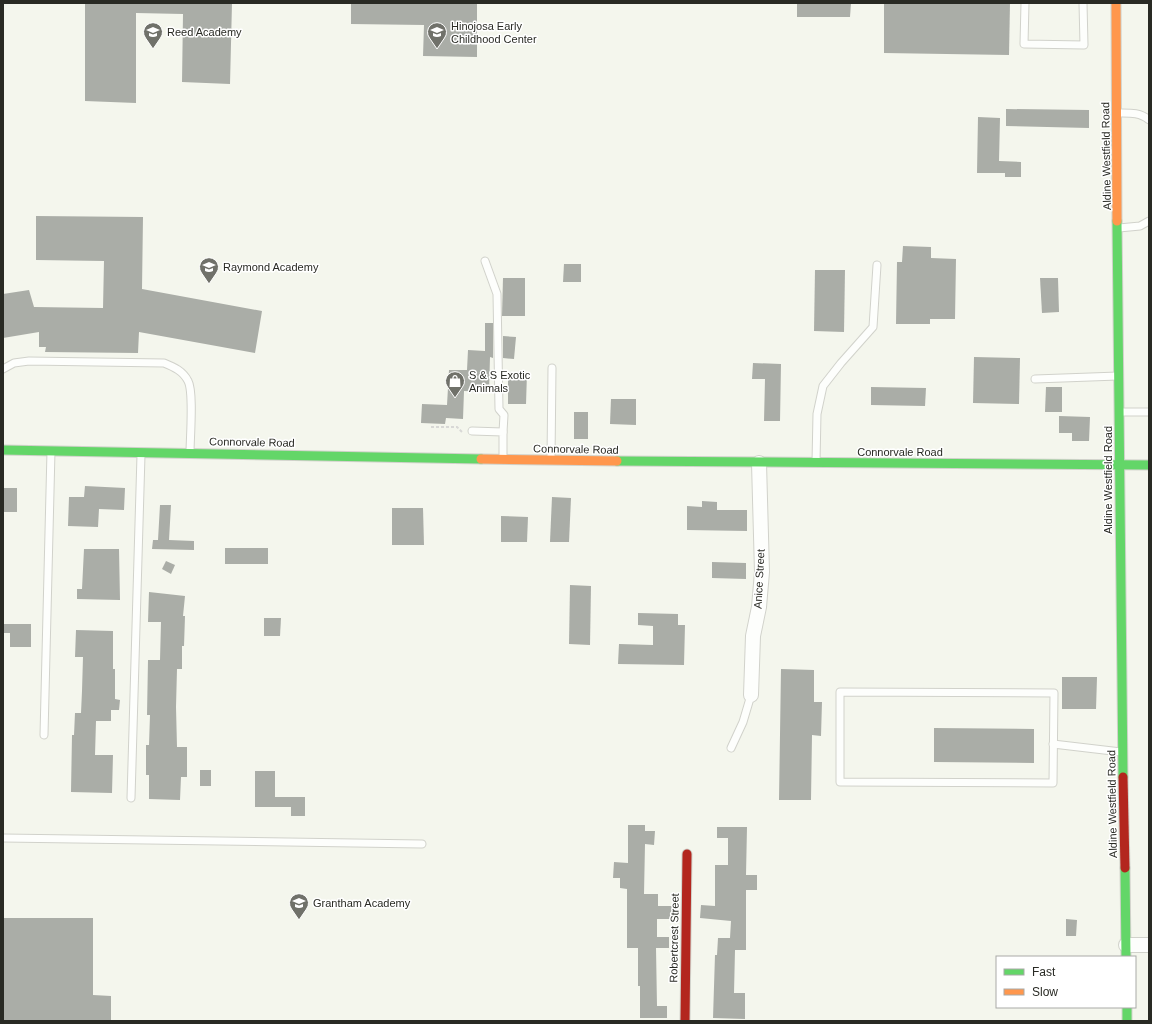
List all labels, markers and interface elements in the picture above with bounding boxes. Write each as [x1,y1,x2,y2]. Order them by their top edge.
place label: Hinojosa Early Childhood Center [451,20,537,45]
school or university icon: Reed Academy [142,21,164,49]
school or university icon: Hinojosa Early Childhood Center [426,21,448,49]
place label: Reed Academy [167,26,242,38]
street label: Aldine Westfield Road [1099,102,1113,210]
school or university icon: Raymond Academy [198,256,220,284]
place label: Raymond Academy [223,261,319,273]
place label: S & S Exotic Animals [469,369,531,394]
shop icon: S & S Exotic Animals [444,370,466,398]
street label: Aldine Westfield Road [1102,426,1114,534]
street label: Connorvale Road [209,435,295,449]
street label: Connorvale Road [533,442,619,456]
street label: Connorvale Road [857,446,943,458]
street label: Anice Street [751,549,767,609]
street label: Aldine Westfield Road [1105,750,1119,858]
school or university icon: Grantham Academy [288,892,310,920]
street label: Robertcrest Street [667,893,681,983]
place label: Grantham Academy [313,897,411,909]
legend [996,956,1136,1008]
text: Fast [1032,965,1056,979]
text: Slow [1032,985,1058,999]

